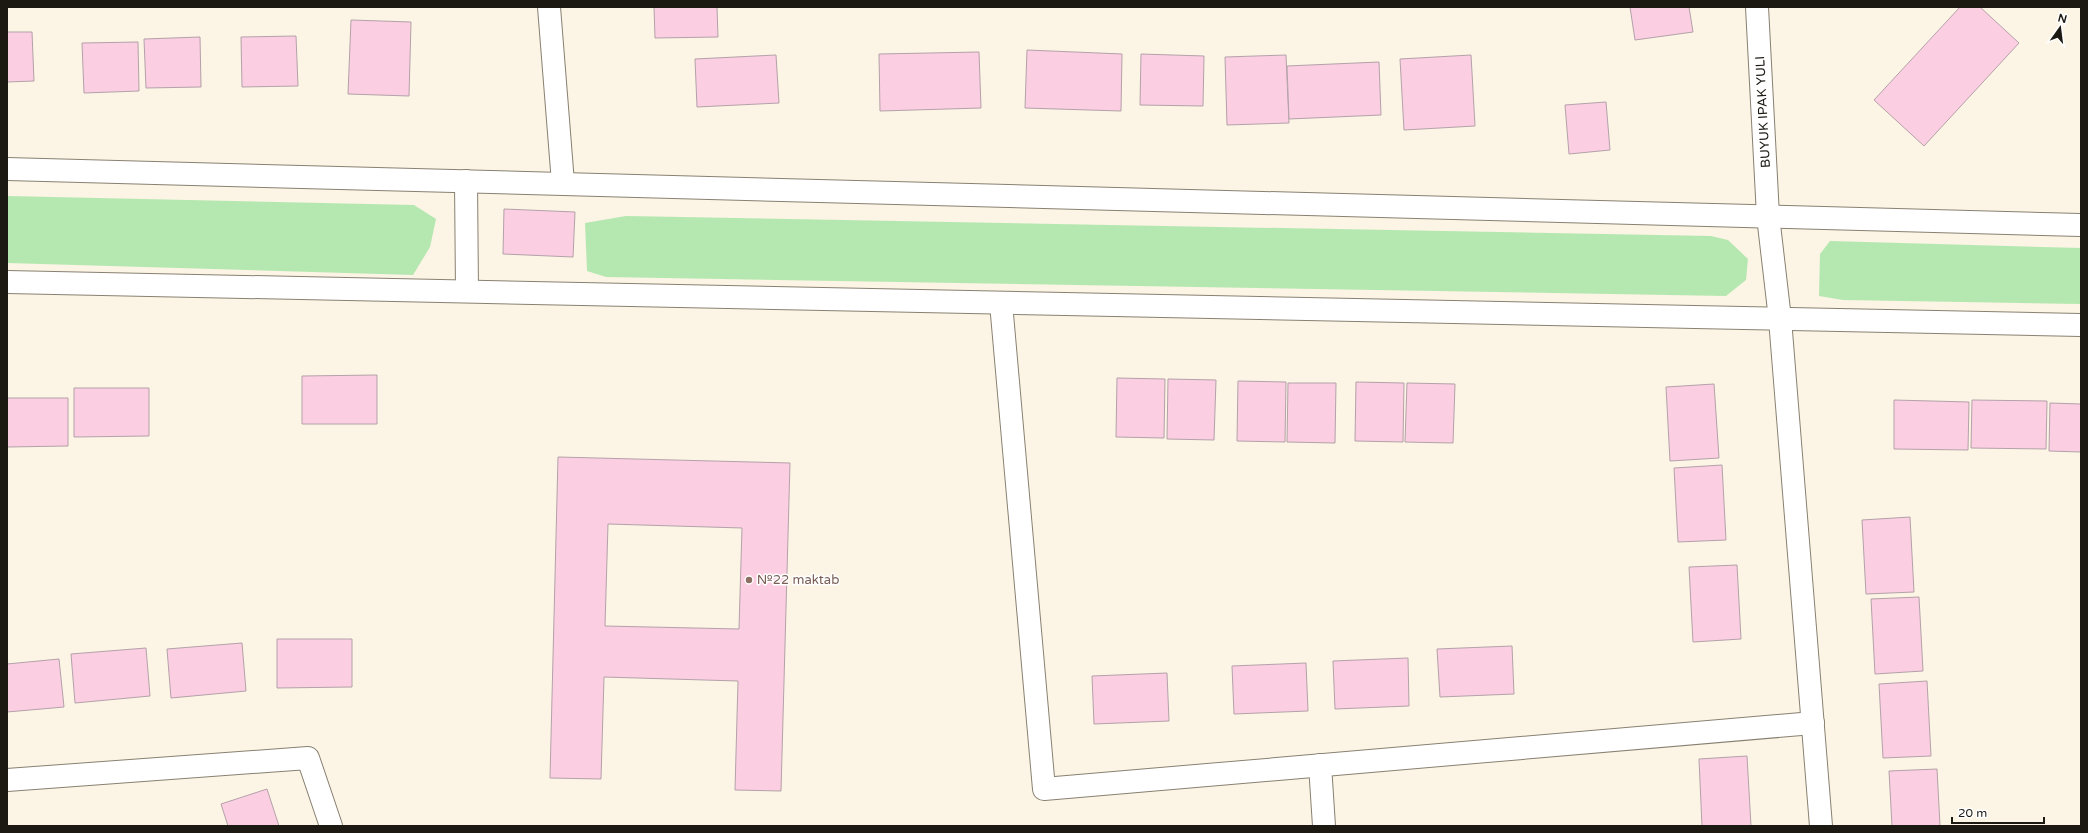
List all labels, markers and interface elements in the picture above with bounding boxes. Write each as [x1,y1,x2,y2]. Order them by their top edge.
north arrow [2040,8,2080,48]
text: N [2056,11,2068,26]
street label: BUYUK IPAK YULI [1752,56,1774,168]
place label: №22 maktab [757,572,839,588]
marker: №22 maktab [744,575,754,585]
scale bar [1952,799,2044,825]
text: 20 m [1958,806,1987,820]

